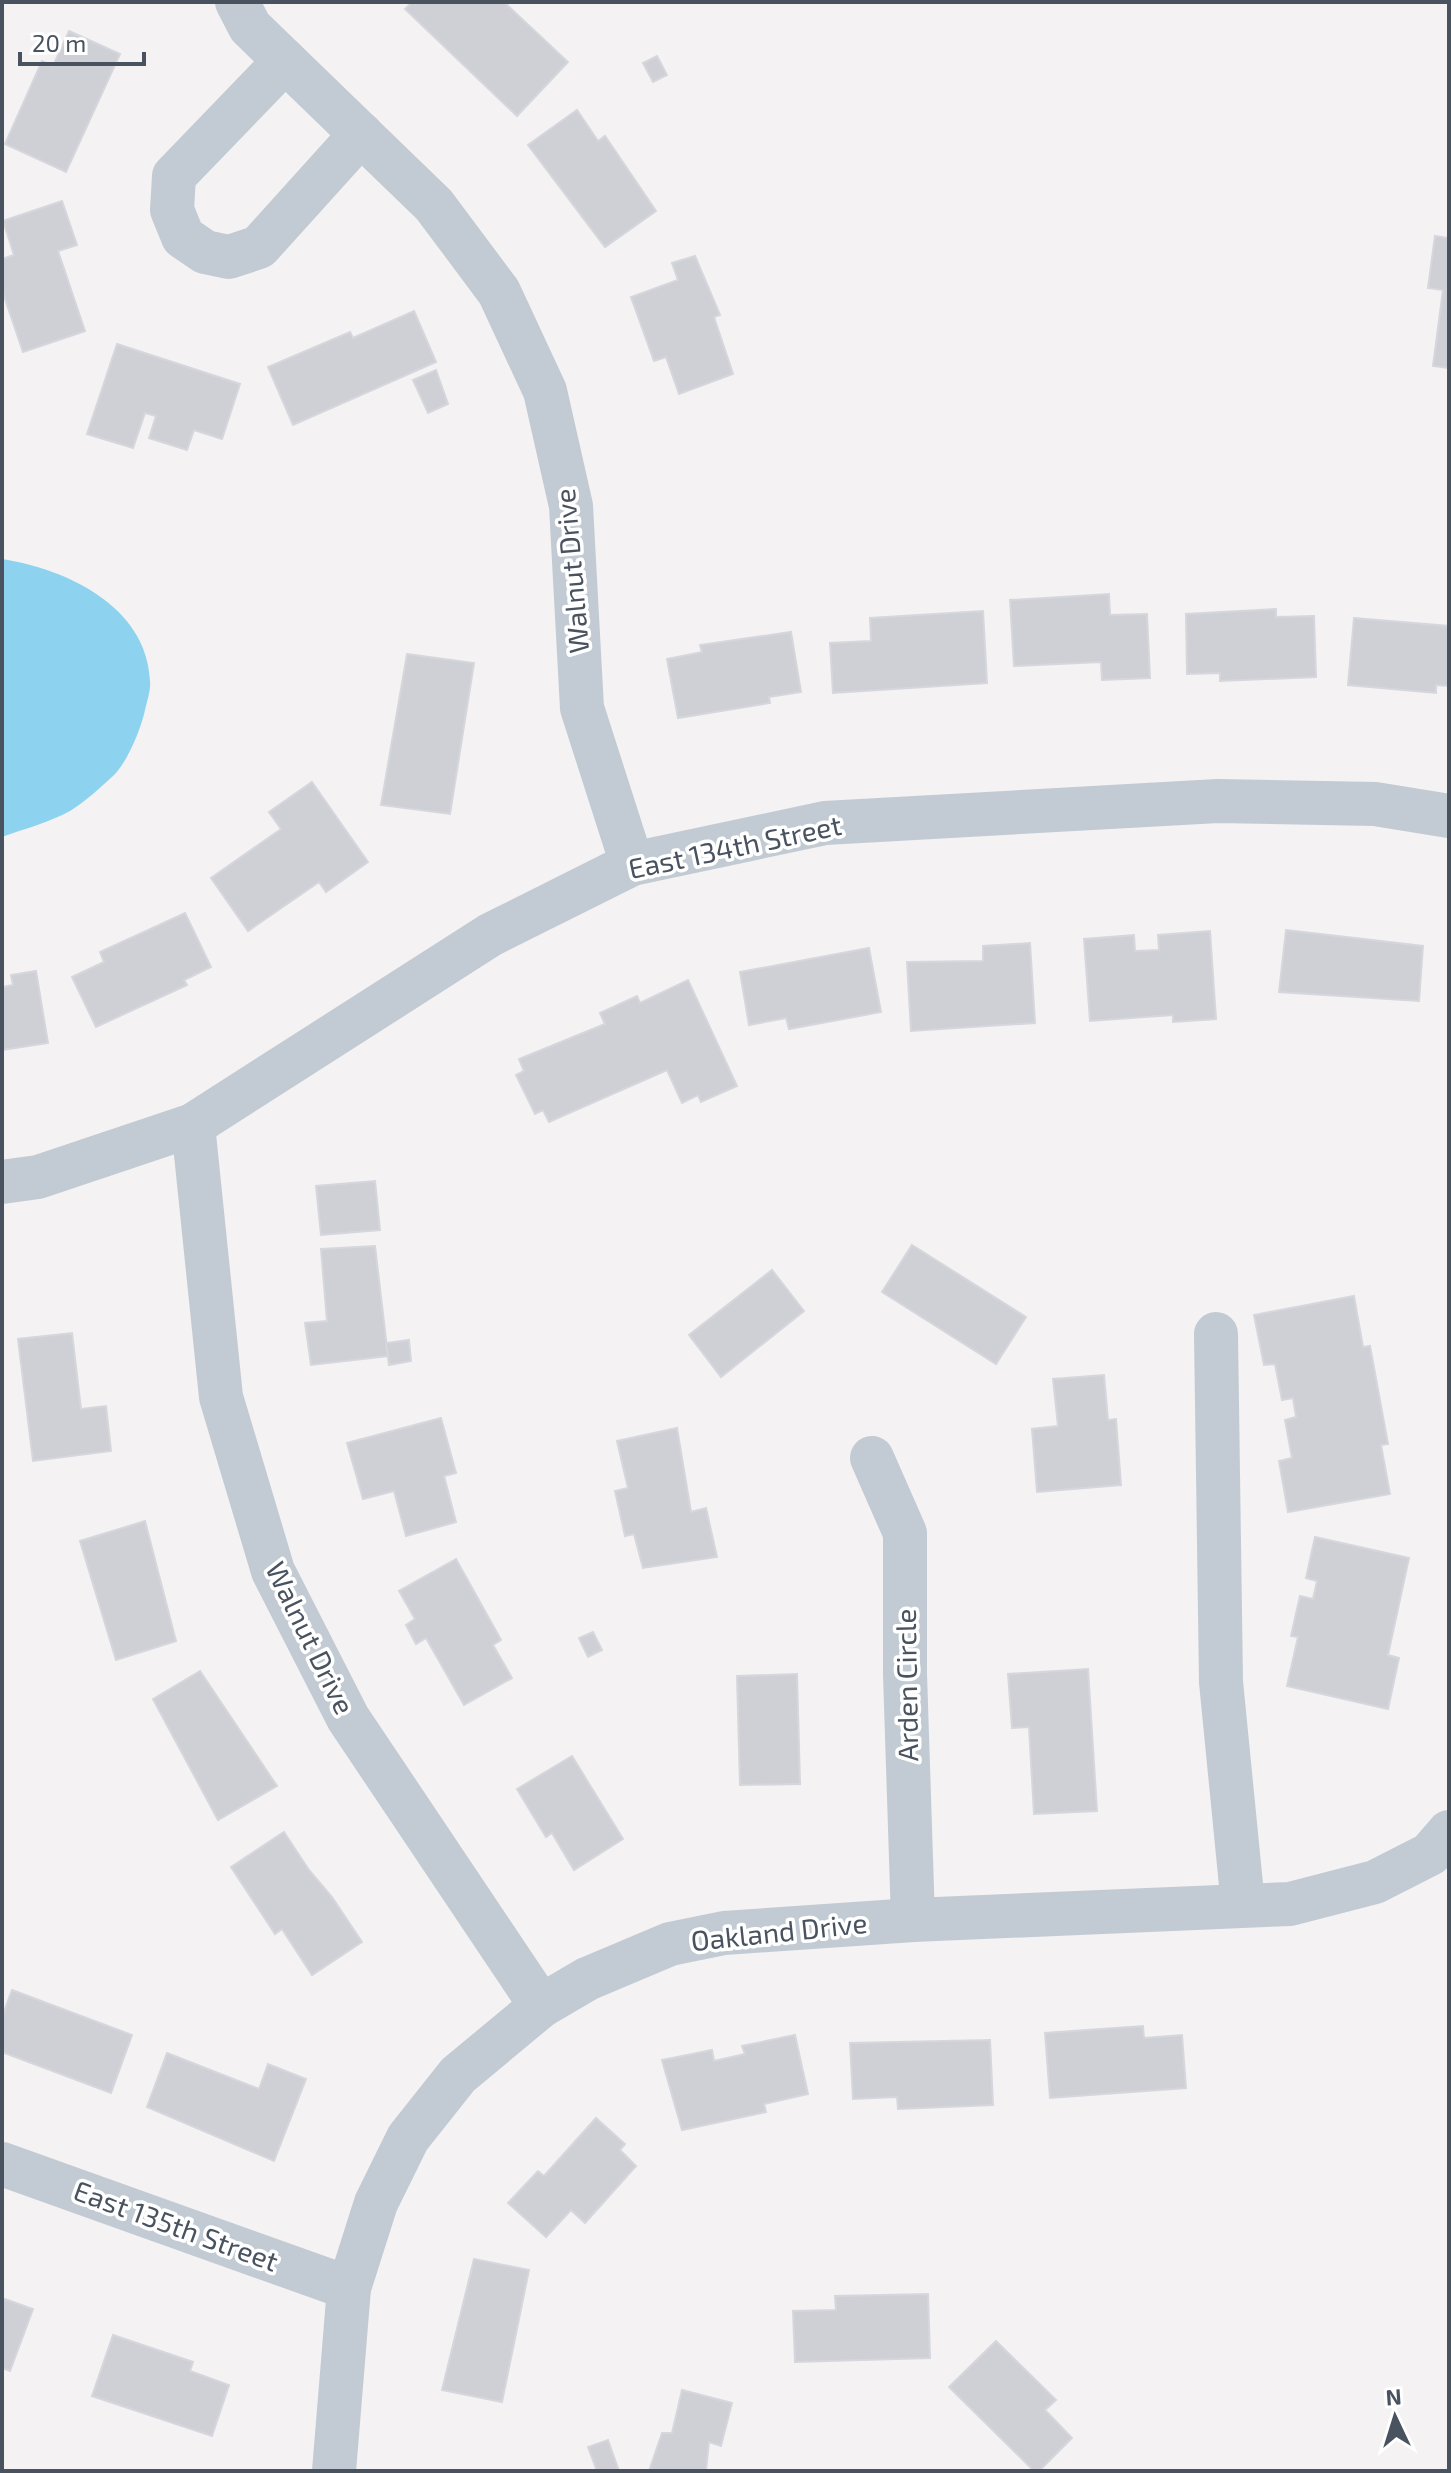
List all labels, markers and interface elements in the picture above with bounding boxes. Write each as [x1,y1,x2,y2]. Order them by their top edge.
scale bar [20,16,144,66]
text: 20 m [32,28,86,57]
street label: Walnut Drive [547,487,595,655]
street label: East 134th Street [625,807,845,885]
street label: Walnut Drive [259,1556,362,1719]
street label: Arden Circle [888,1608,924,1762]
street label: Oakland Drive [689,1905,869,1957]
street label: East 135th Street [70,2172,283,2278]
north arrow [1355,2377,1435,2457]
text: N [1385,2383,1402,2410]

